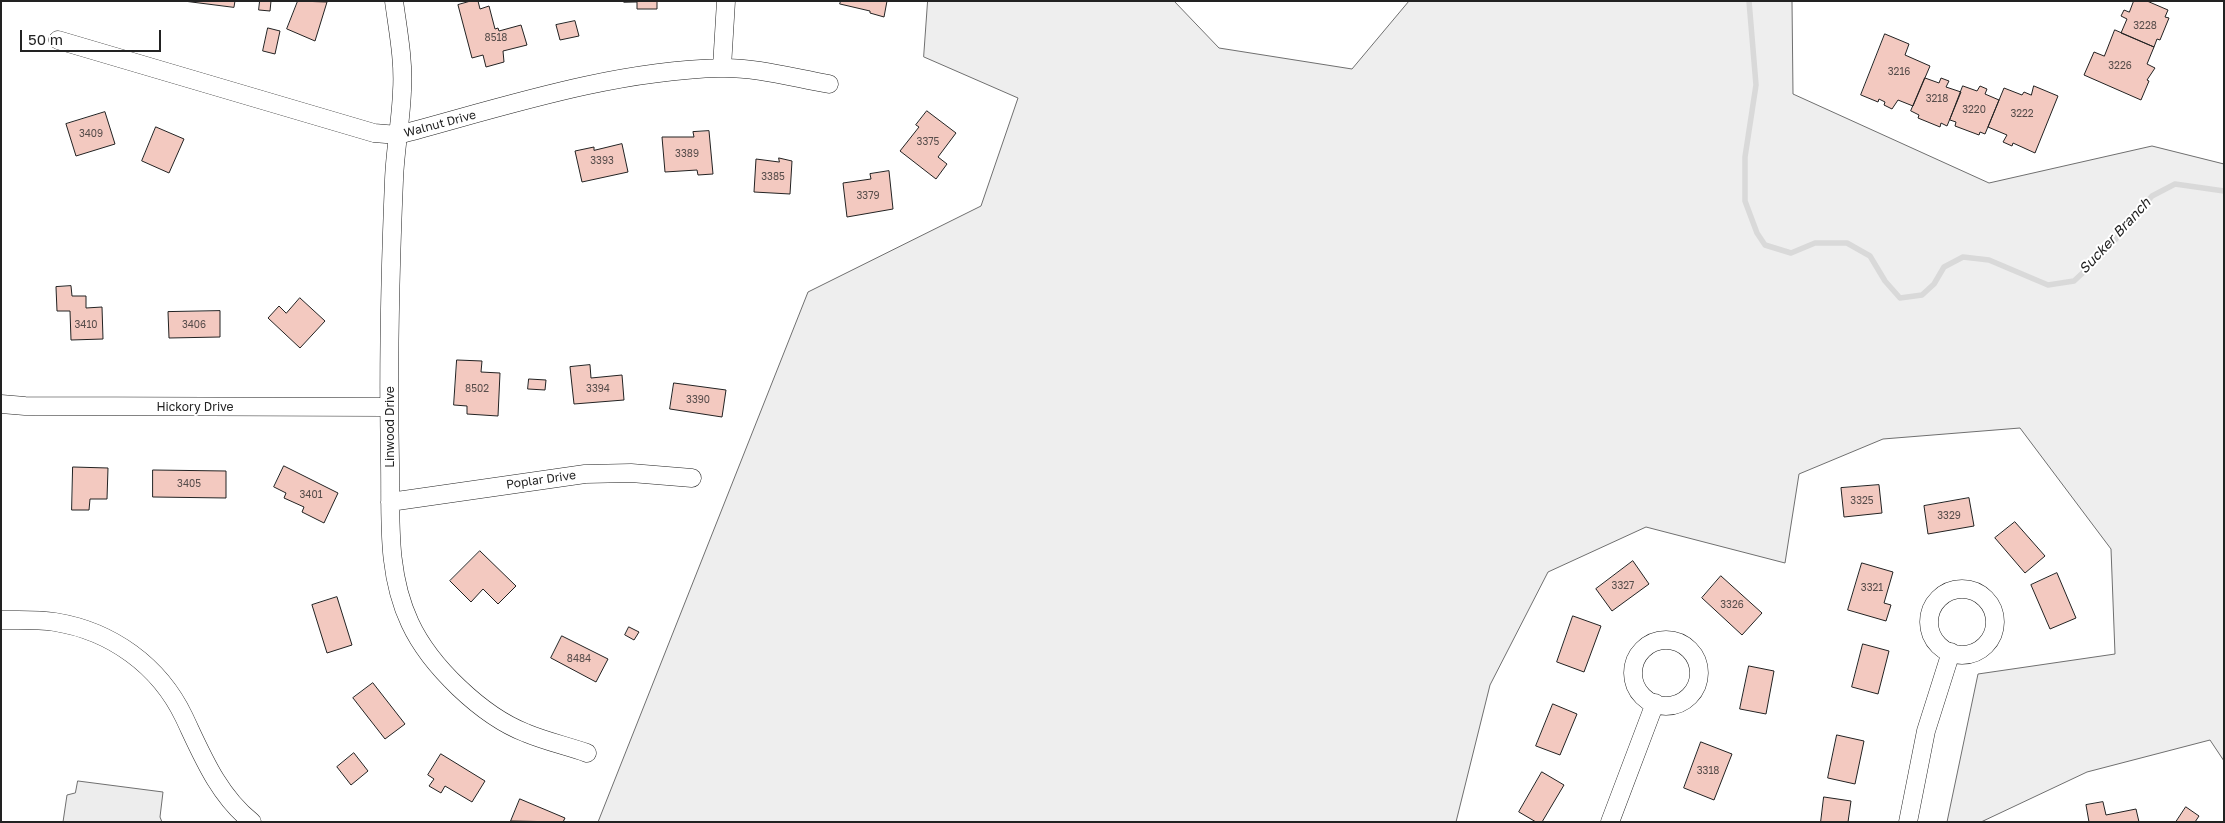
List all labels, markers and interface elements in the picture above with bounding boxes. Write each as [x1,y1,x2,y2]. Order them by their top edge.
scale bar [22,20,164,52]
house number: 3228 [2133,20,2157,32]
text: 50 m [28,30,63,48]
house number: 8518 [485,32,507,44]
house number: 3226 [2108,60,2132,72]
house number: 3216 [1888,66,1910,78]
house number: 3218 [1926,93,1948,105]
house number: 3220 [1962,104,1986,116]
street label: Walnut Drive [402,107,478,141]
house number: 3222 [2010,108,2034,120]
house number: 3409 [79,128,103,140]
house number: 3375 [917,136,939,148]
house number: 3389 [675,148,699,160]
house number: 3393 [590,155,614,167]
house number: 3385 [761,171,785,183]
house number: 3379 [856,190,880,202]
water label: Sucker Branch [2076,195,2154,277]
house number: 3410 [75,319,97,331]
house number: 3406 [182,319,206,331]
house number: 8502 [465,383,489,395]
house number: 3394 [586,383,610,395]
street label: Linwood Drive [383,386,397,468]
house number: 3390 [686,394,710,406]
street label: Hickory Drive [156,400,234,414]
street label: Poplar Drive [505,468,577,492]
house number: 3405 [177,478,201,490]
house number: 3401 [300,489,322,501]
house number: 3325 [1850,495,1874,507]
house number: 3329 [1937,510,1961,522]
house number: 3327 [1612,580,1634,592]
house number: 3321 [1861,582,1883,594]
house number: 3326 [1720,599,1744,611]
house number: 8484 [567,653,591,665]
house number: 3318 [1697,765,1719,777]

